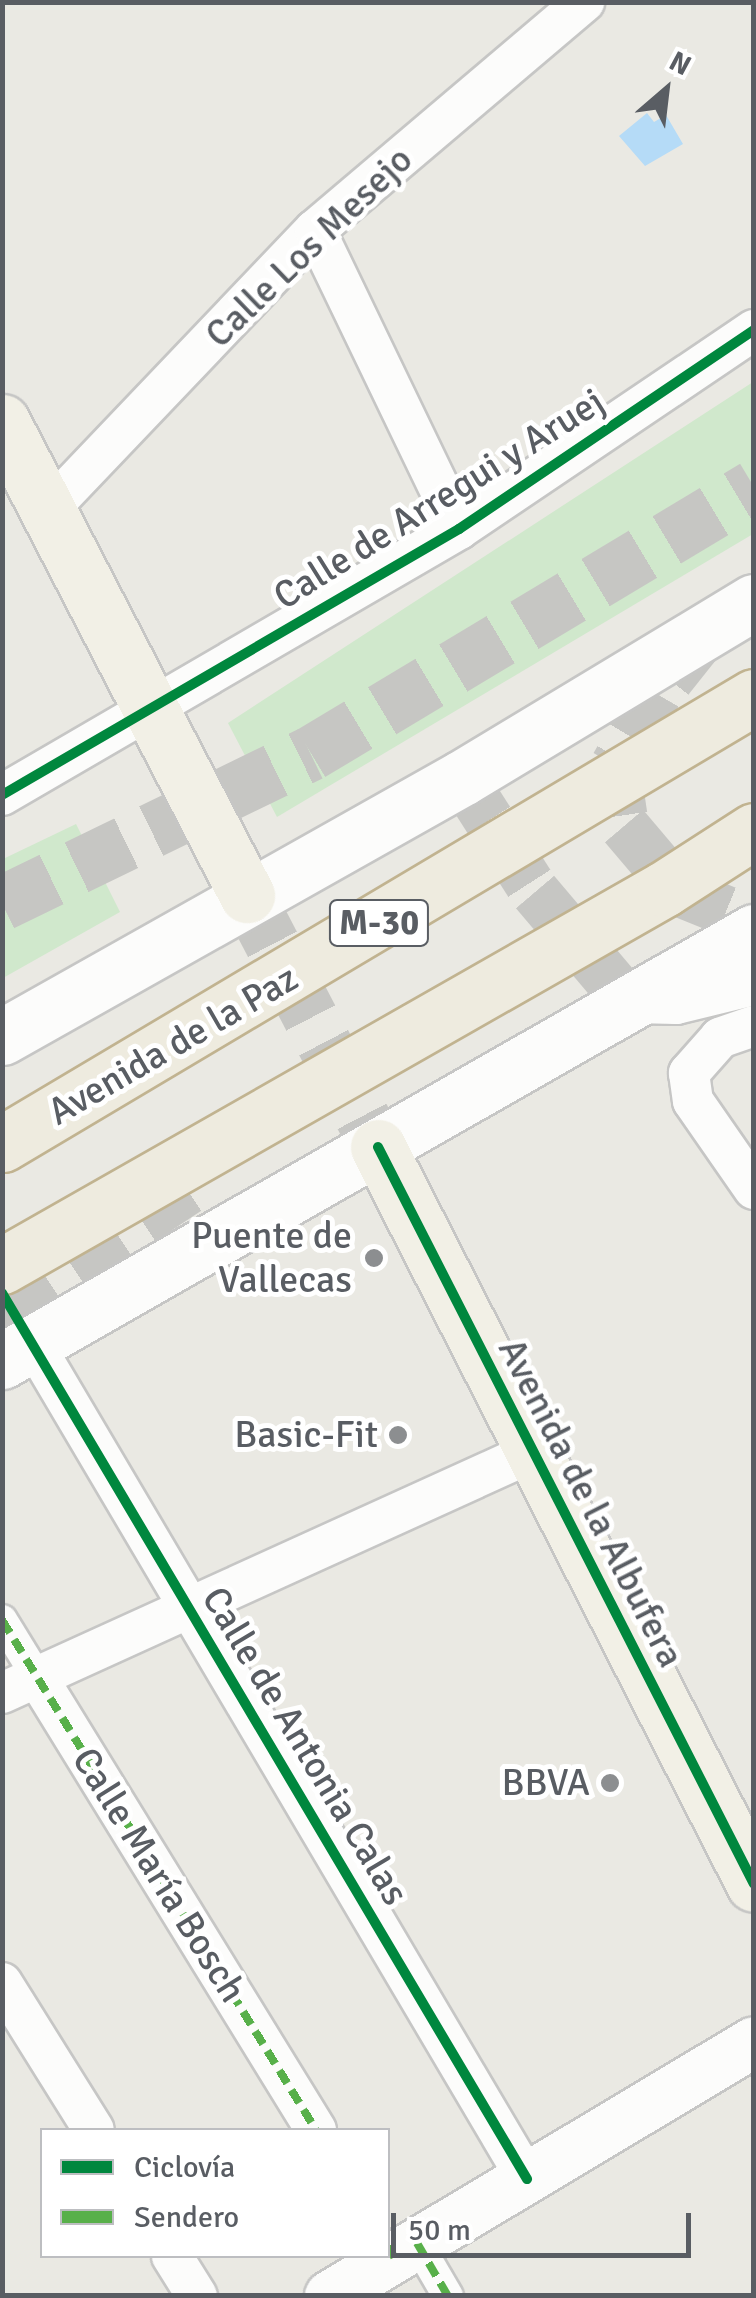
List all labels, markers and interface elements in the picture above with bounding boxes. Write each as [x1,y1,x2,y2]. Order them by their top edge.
north arrow [616,40,716,140]
text: N [663,44,697,83]
street label: Calle Los Mesejo [196,137,422,357]
street label: Calle de Arregui y Aruej [265,379,613,619]
road number: M-30 [326,893,432,953]
street label: Avenida de la Paz [40,955,306,1135]
place label: Puente de Vallecas [191,1213,352,1302]
marker: Puente de Vallecas [361,1245,387,1271]
street label: Avenida de la Albufera [488,1331,694,1675]
place label: Basic-Fit [234,1412,378,1458]
marker: Basic-Fit [387,1424,409,1446]
street label: Calle de Antonia Calas [192,1579,418,1913]
street label: Calle María Bosch [62,1739,256,2011]
place label: BBVA [501,1760,590,1806]
marker: BBVA [599,1772,621,1794]
legend [40,2128,390,2258]
text: Ciclovía [134,2149,235,2186]
scale bar [396,2193,696,2255]
text: Sendero [134,2199,239,2236]
text: 50 m [408,2212,471,2249]

